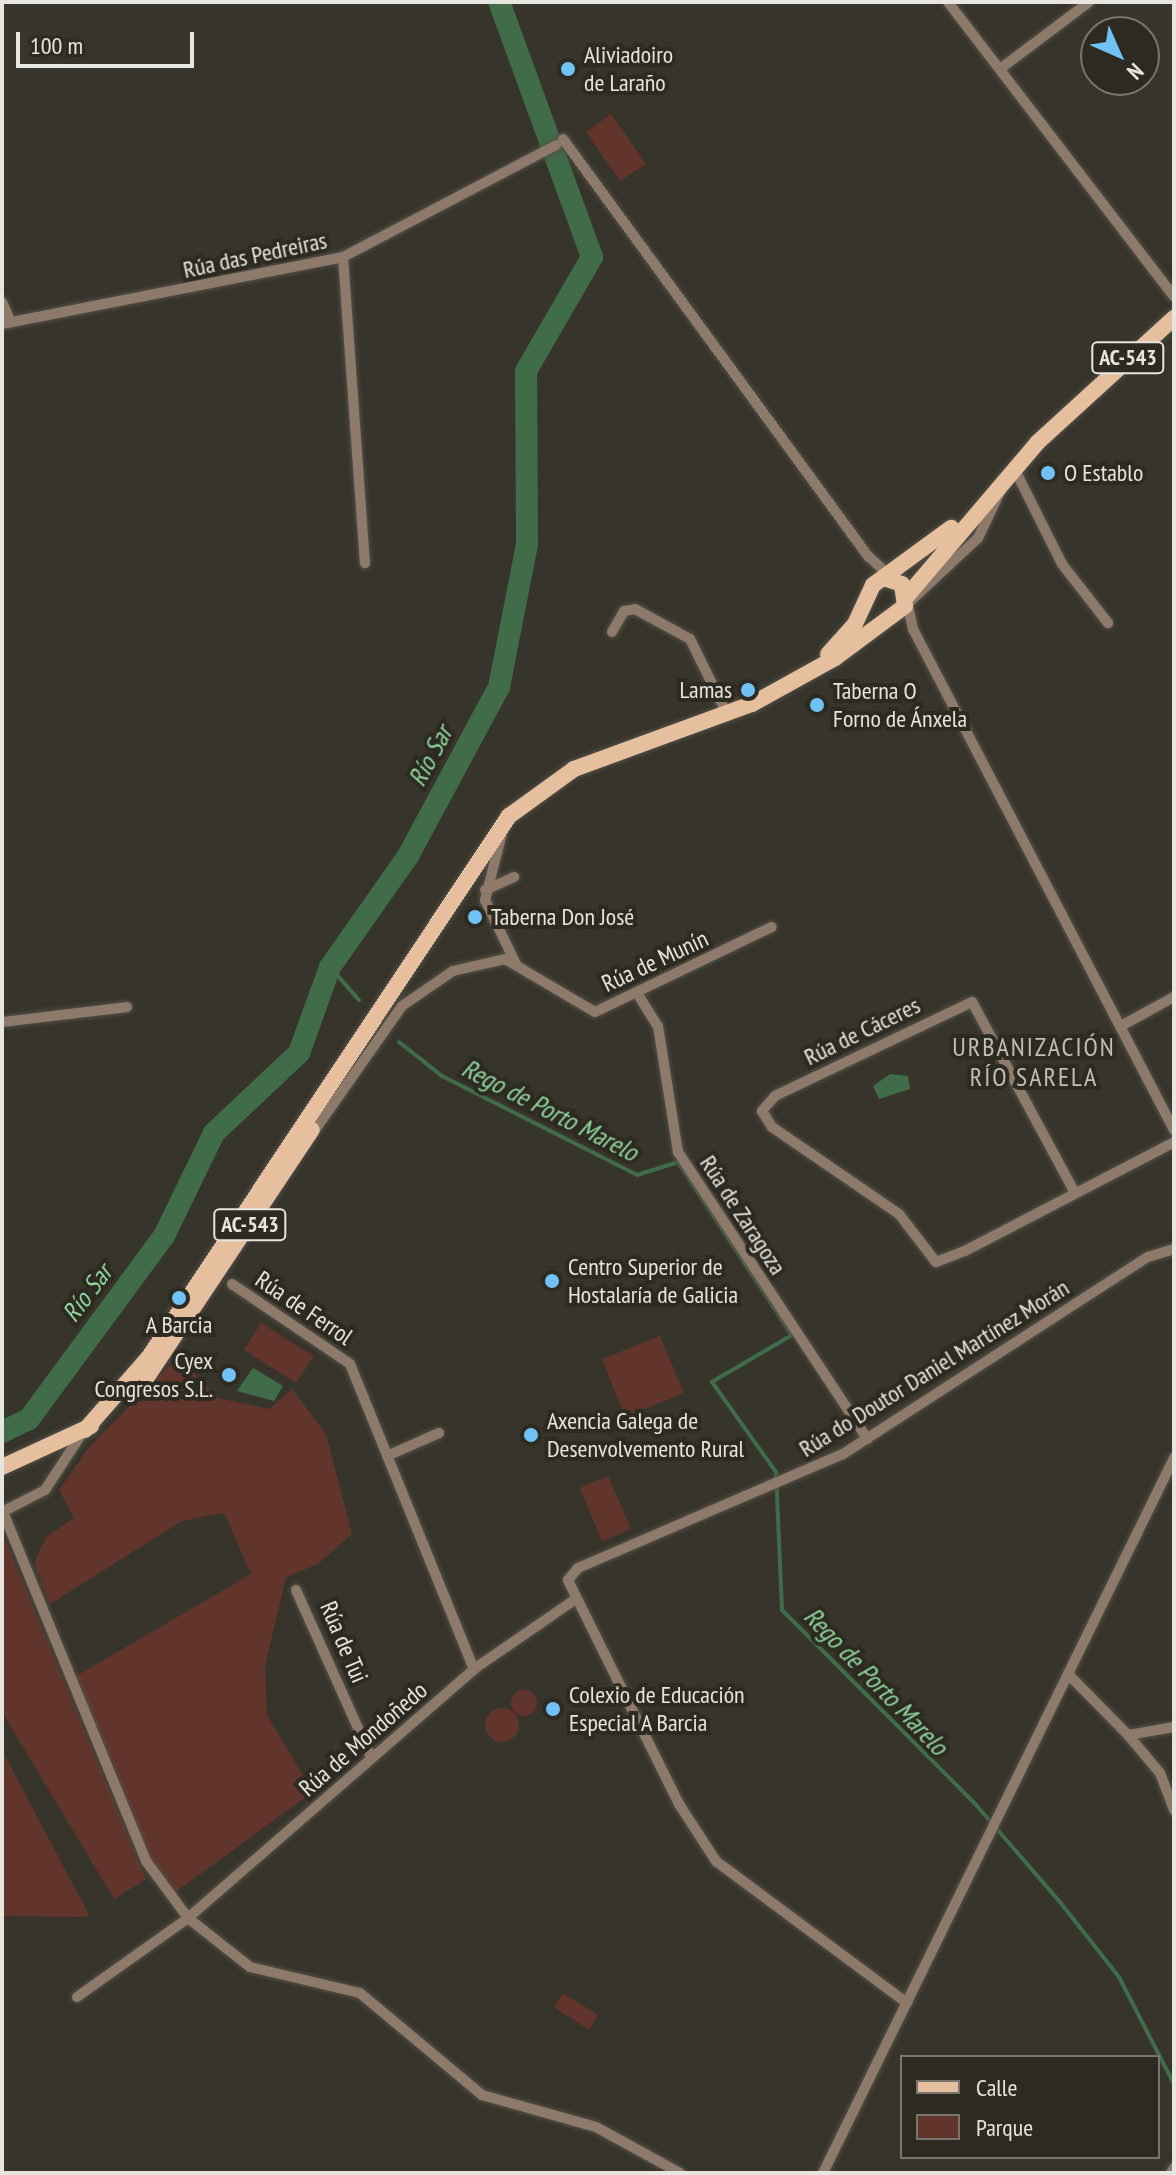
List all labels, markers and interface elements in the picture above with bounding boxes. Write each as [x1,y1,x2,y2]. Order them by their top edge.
scale bar [20,16,198,66]
north arrow [1080,16,1160,96]
text: 100 m [30,30,83,61]
place label: Aliviadoiro de Laraño [584,41,673,97]
text: N [1121,57,1150,86]
marker: Aliviadoiro de Laraño [559,60,577,78]
street label: Rúa das Pedreiras [180,226,330,284]
road number: AC-543 [1090,340,1166,376]
place label: O Establo [1064,459,1143,487]
marker: O Establo [1039,464,1057,482]
place label: Lamas [679,676,732,704]
place label: Taberna O Forno de Ánxela [833,677,968,733]
marker: Lamas [739,681,757,699]
marker: Taberna O Forno de Ánxela [808,696,826,714]
water label: Río Sar [401,721,459,791]
place label: Taberna Don José [491,903,634,931]
marker: Taberna Don José [466,908,484,926]
street label: Rúa de Munín [597,924,713,998]
street label: Rúa de Cáceres [799,991,925,1071]
district label: URBANIZACIÓN RÍO SARELA [952,1031,1116,1092]
water label: Rego de Porto Marelo [457,1052,643,1168]
street label: Rúa de Zaragoza [694,1150,792,1280]
road number: AC-543 [212,1207,288,1243]
place label: Centro Superior de Hostalaría de Galicia [568,1253,738,1309]
water label: Río Sar [55,1258,119,1328]
street label: Rúa de Ferrol [250,1265,358,1351]
marker: Centro Superior de Hostalaría de Galicia [543,1272,561,1290]
street label: Rúa do Doutor Daniel Martínez Morán [794,1273,1074,1463]
marker: A Barcia [170,1289,188,1307]
place label: A Barcia [145,1311,213,1339]
place label: Cyex Congresos S.L. [94,1347,213,1403]
marker: Cyex Congresos S.L. [220,1366,238,1384]
place label: Axencia Galega de Desenvolvemento Rural [547,1407,744,1463]
marker: Axencia Galega de Desenvolvemento Rural [522,1426,540,1444]
street label: Rúa de Tui [314,1597,374,1687]
water label: Rego de Porto Marelo [798,1601,954,1761]
street label: Rúa de Mondoñedo [293,1676,433,1802]
place label: Colexio de Educación Especial A Barcia [569,1681,745,1737]
marker: Colexio de Educación Especial A Barcia [544,1700,562,1718]
legend [900,2055,1160,2159]
text: Calle [976,2072,1017,2103]
text: Parque [976,2112,1033,2143]

